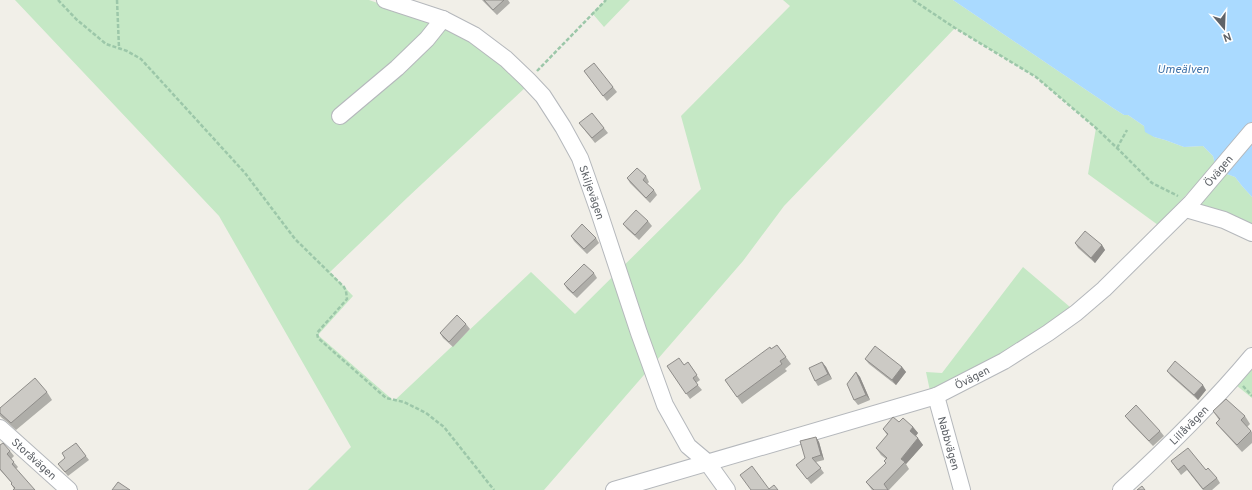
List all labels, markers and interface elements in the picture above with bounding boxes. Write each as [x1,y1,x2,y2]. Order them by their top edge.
north arrow [1204,8,1244,48]
text: N [1221,29,1233,44]
water label: Umeälven [1157,62,1209,78]
street label: Övägen [1201,153,1237,190]
street label: Skiljevägen [575,164,607,222]
street label: Övägen [952,364,992,393]
street label: Lillåvägen [1167,403,1212,448]
street label: Nabbvägen [934,415,962,472]
street label: Storåvägen [8,436,59,483]

